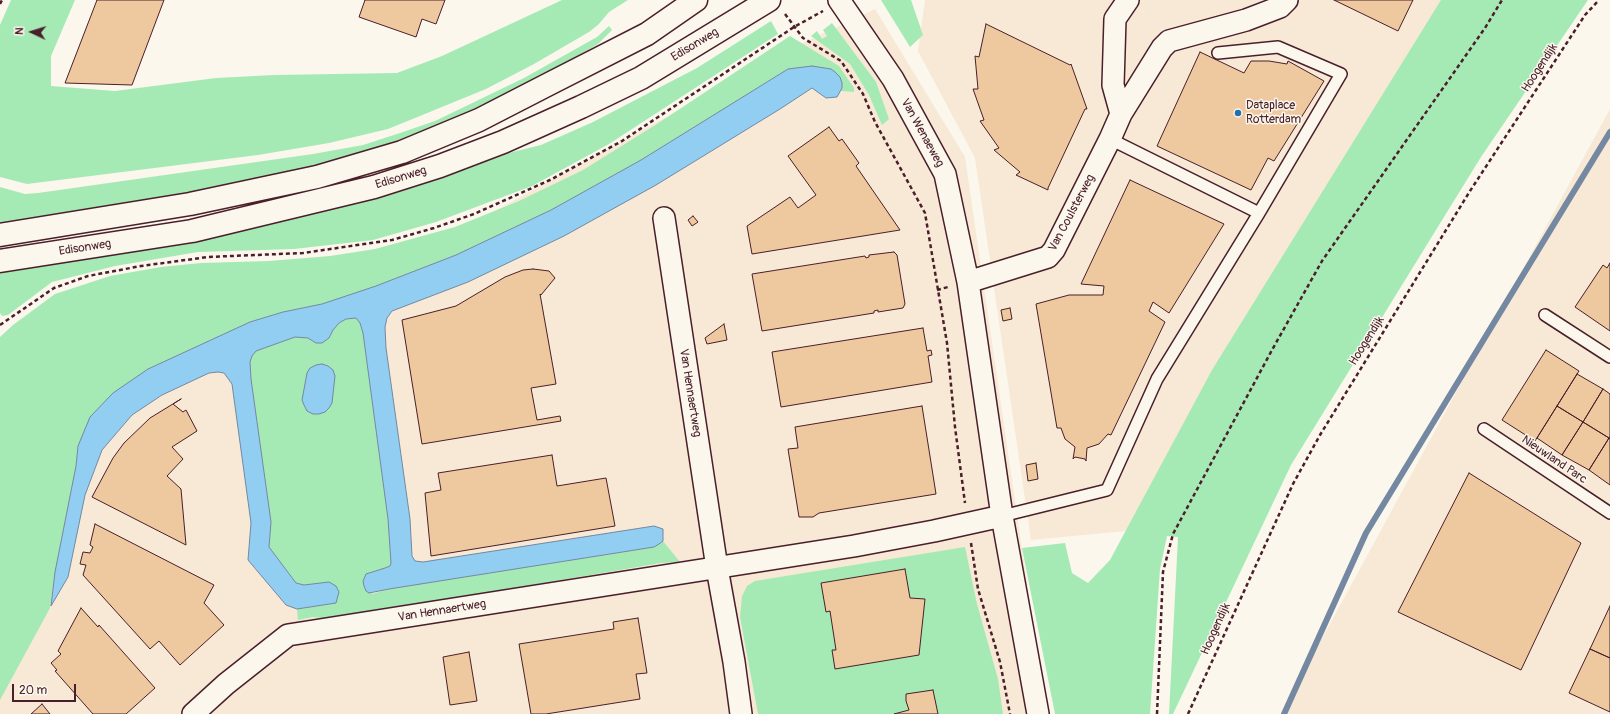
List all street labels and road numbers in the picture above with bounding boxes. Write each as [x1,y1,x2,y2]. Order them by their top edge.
street label: Edisonweg [669,25,721,65]
street label: Hoogendijk [1519,41,1561,95]
street label: Van Wenaeweg [897,96,947,170]
street label: Edisonweg [374,163,428,193]
street label: Van Coulsterweg [1046,172,1098,254]
street label: Edisonweg [58,237,112,259]
street label: Hoogendijk [1346,314,1388,368]
street label: Van Hennaertweg [676,348,704,438]
street label: Nieuwland Parc [1519,433,1589,487]
street label: Van Hennaertweg [397,597,487,625]
street label: Hoogendijk [1198,601,1234,657]

